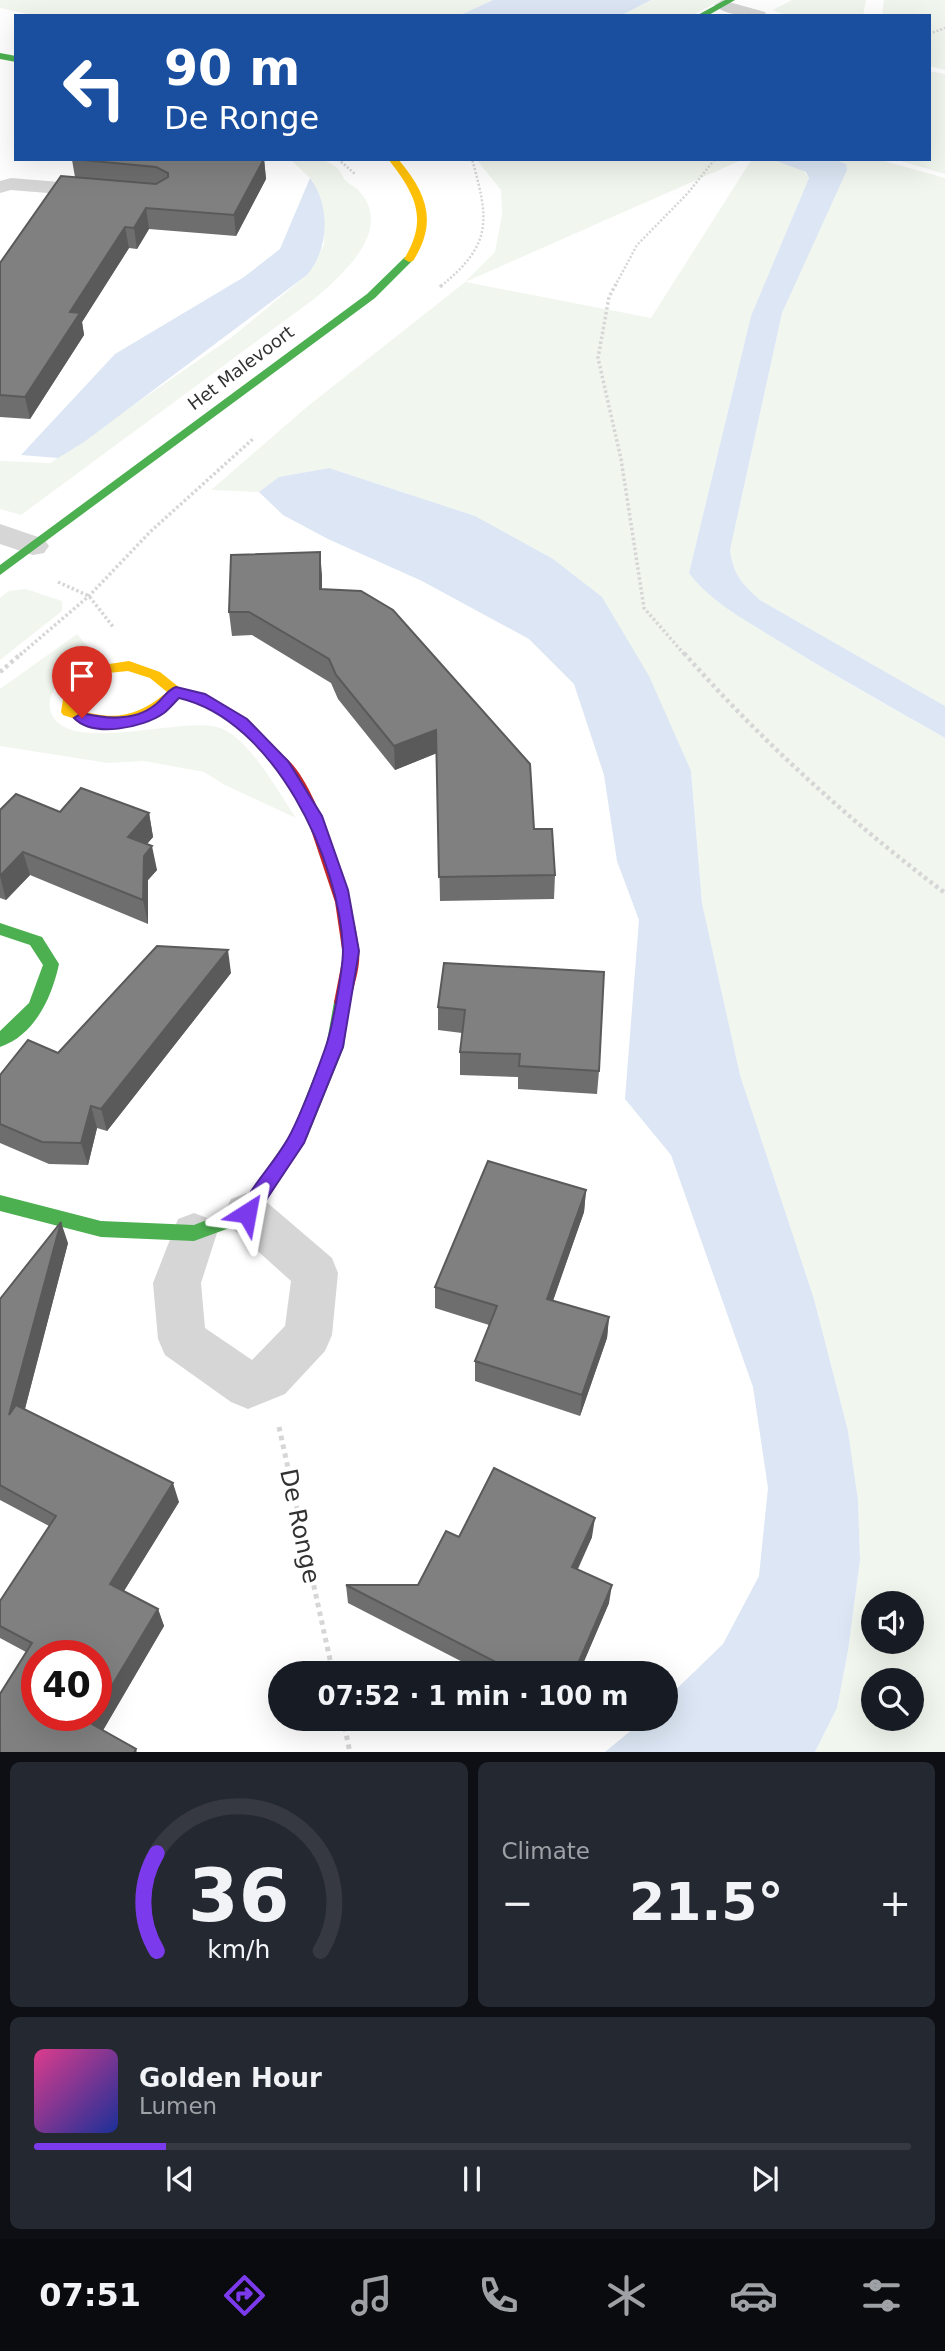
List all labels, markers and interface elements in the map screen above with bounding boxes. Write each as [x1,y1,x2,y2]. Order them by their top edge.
text: 90 m [164,40,300,97]
icon: left [49,42,140,133]
text: De Ronge [164,99,319,137]
street label: Het Malevoort [184,321,298,414]
pin [52,646,112,718]
icon: arrive [63,657,101,695]
position arrow [210,1176,284,1250]
street label: De Ronge [274,1466,326,1586]
map controls [861,1591,924,1731]
button: sound [861,1591,924,1654]
speed limit sign: 40 [21,1640,112,1731]
button: search [861,1668,924,1731]
text: 07:52 · 1 min · 100 m [318,1681,628,1711]
text: Climate [502,1838,590,1864]
text: 36 [188,1853,289,1938]
text: 21.5° [629,1872,783,1932]
text: − [502,1881,533,1925]
text: + [879,1881,911,1925]
text: km/h [207,1934,270,1963]
text: Golden Hour [139,2063,322,2093]
text: Lumen [139,2093,217,2119]
icon: previous [161,2160,199,2198]
icon: pause [453,2160,491,2198]
icon: next [746,2160,784,2198]
icon: directions [220,2271,269,2320]
icon: music [347,2271,396,2320]
icon: phone [474,2271,523,2320]
icon: climate [602,2271,651,2320]
icon: car [729,2271,778,2320]
icon: filters [857,2271,906,2320]
text: 07:51 [39,2276,141,2314]

